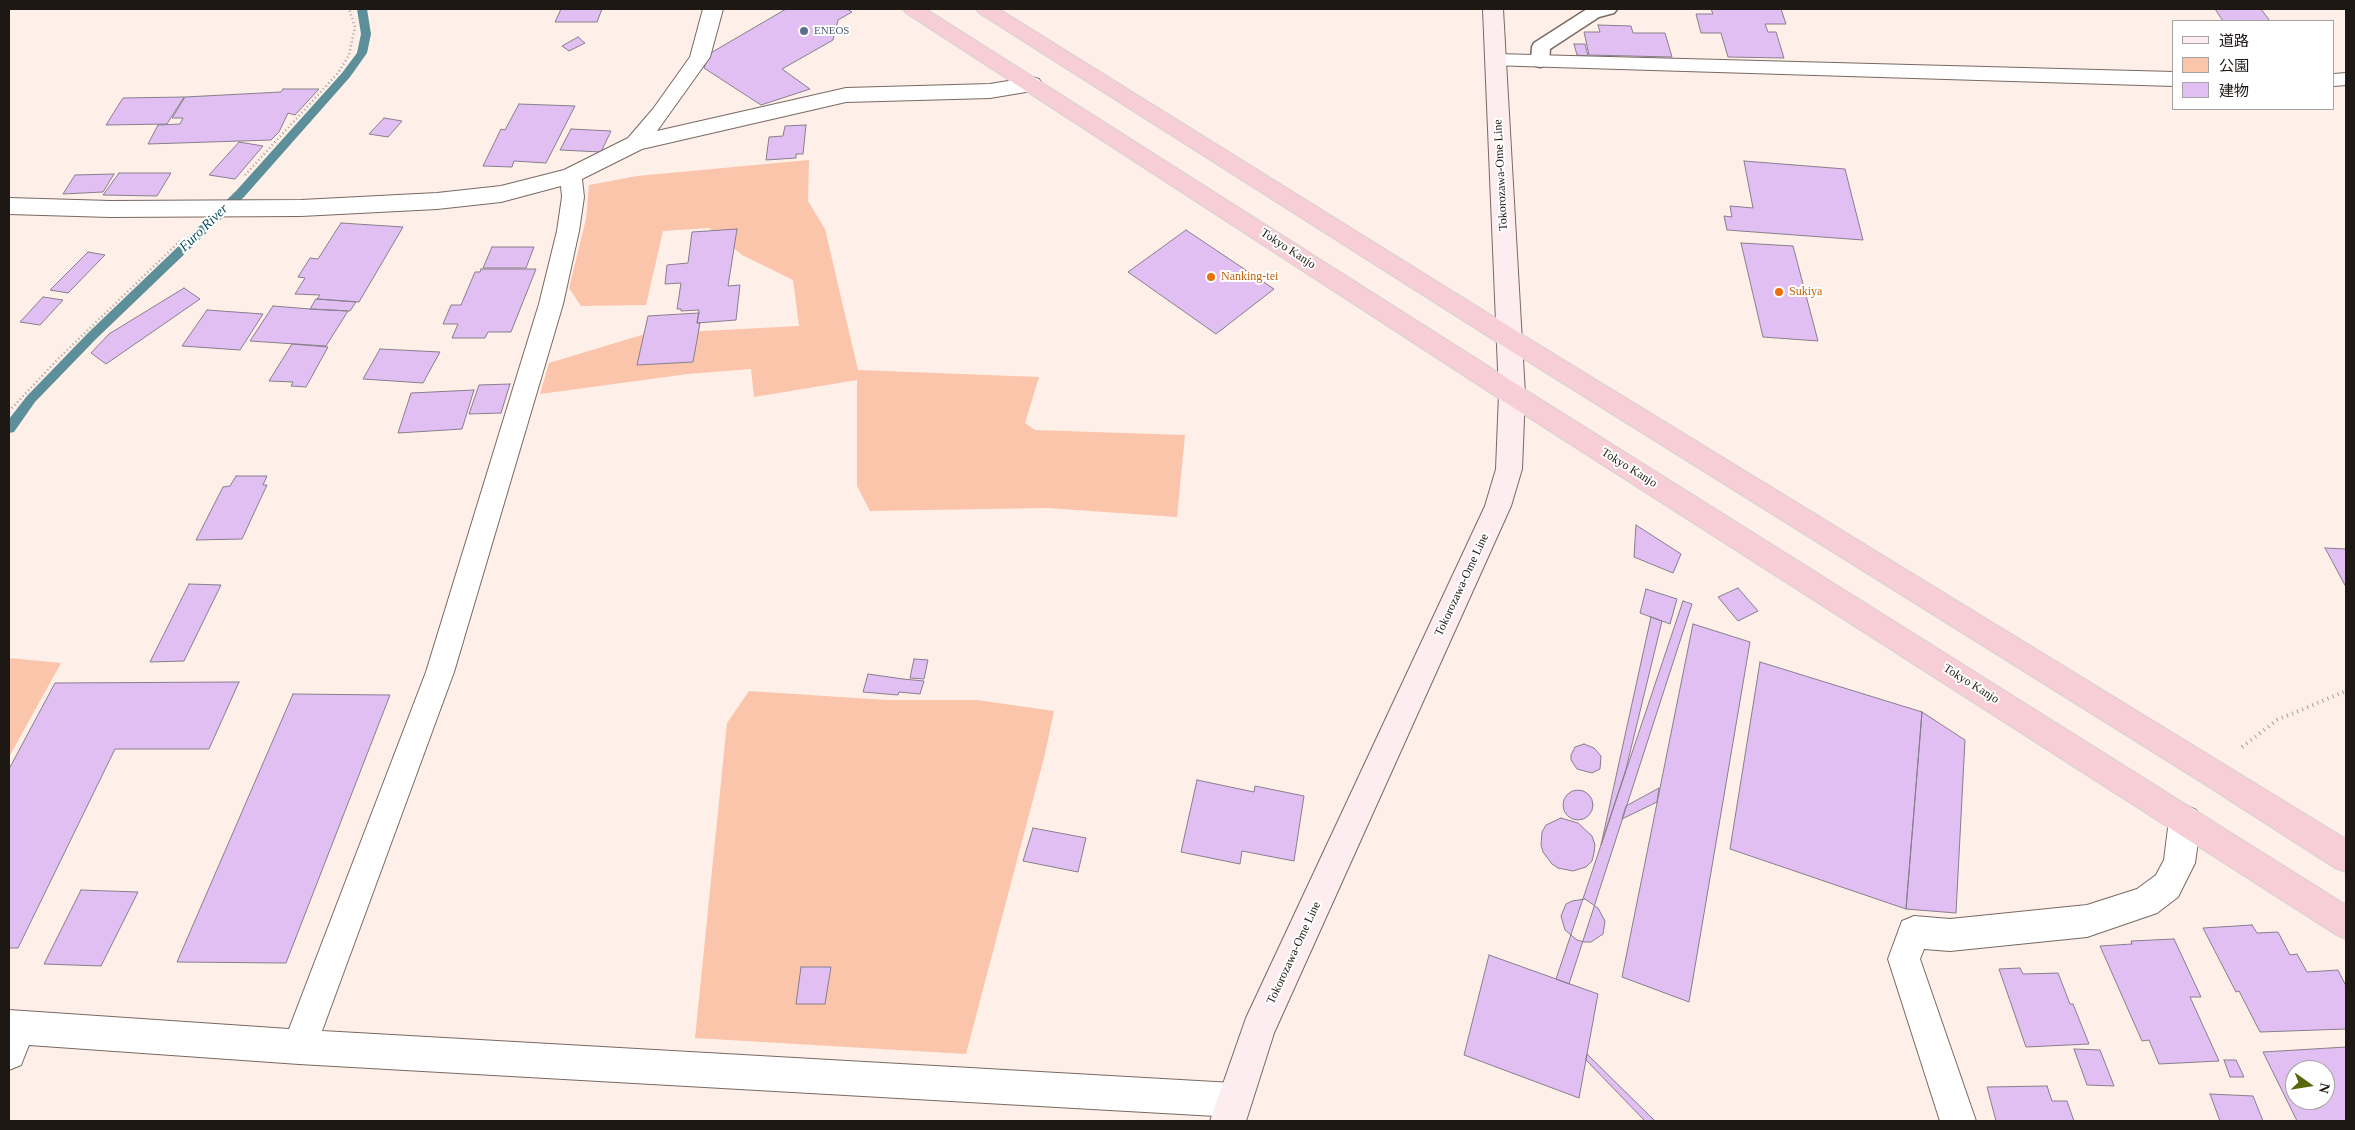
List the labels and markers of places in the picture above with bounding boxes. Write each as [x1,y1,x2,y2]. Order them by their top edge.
place label: ENEOS [814,24,849,38]
marker: ENEOS [798,25,810,37]
place label: Nanking-tei [1221,270,1278,284]
marker: Nanking-tei [1205,271,1217,283]
place label: Sukiya [1789,285,1822,299]
marker: Sukiya [1773,286,1785,298]

